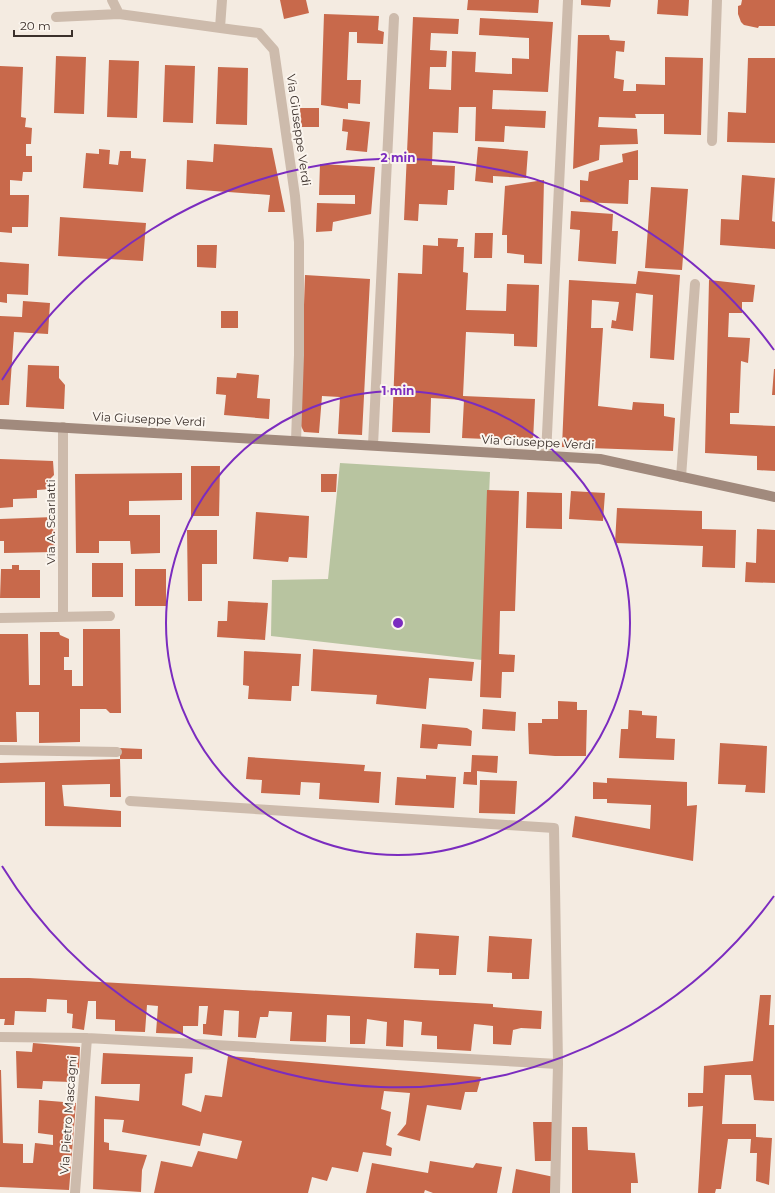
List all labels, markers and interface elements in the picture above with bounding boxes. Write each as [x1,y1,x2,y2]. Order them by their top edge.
scale bar [14,12,72,38]
text: 20 m [20,18,51,33]
street label: Via Giuseppe Verdi [284,73,314,187]
text: 2 min [381,150,415,165]
text: 1 min [382,383,414,398]
street label: Via Giuseppe Verdi [92,409,206,429]
street label: Via Giuseppe Verdi [481,432,595,452]
street label: Via A. Scarlatti [43,479,58,565]
centre of rings [391,616,405,630]
street label: Via Pietro Mascagni [56,1055,80,1175]

